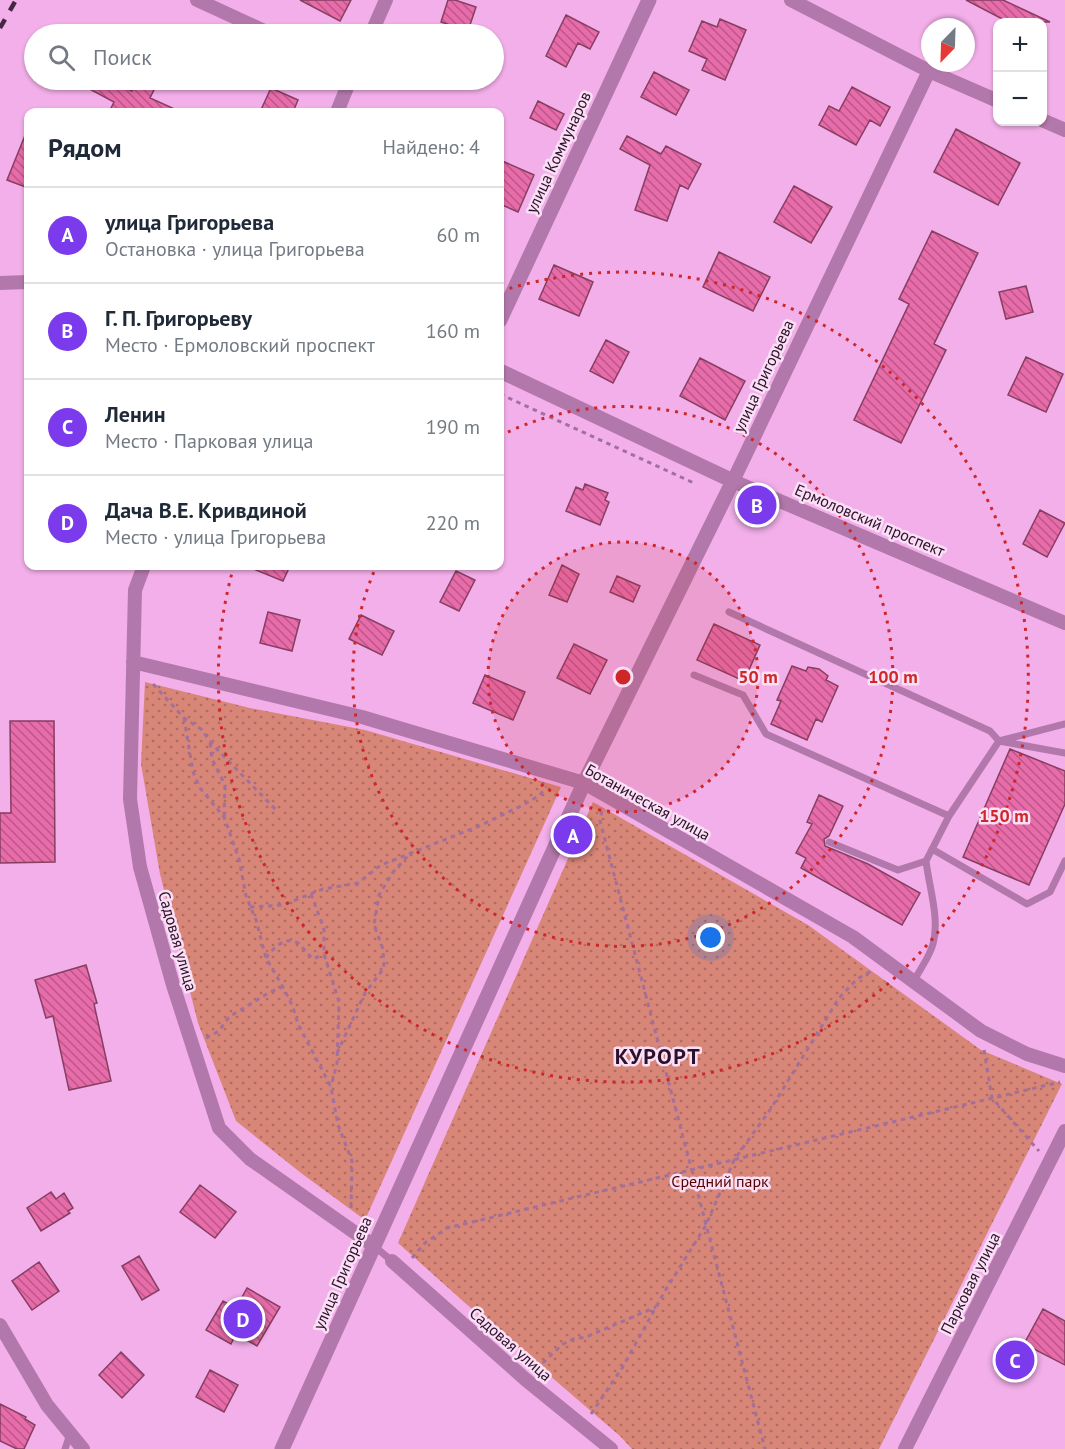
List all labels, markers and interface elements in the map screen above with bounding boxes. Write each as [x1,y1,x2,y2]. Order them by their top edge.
north arrow [921,18,975,72]
map controls [993,18,1047,126]
button: + [993,18,1047,72]
search box [24,24,504,90]
icon: search [45,41,78,74]
text: Поиск [93,43,152,71]
button: − [993,72,1047,126]
street label: улица Коммунаров [521,88,595,216]
text: Рядом [48,131,122,164]
text: Найдено: 4 [383,134,480,160]
text: улица Григорьева [105,208,274,236]
text: A [61,222,74,248]
text: 60 m [437,222,480,248]
text: Остановка · улица Григорьева [105,236,365,262]
text: Г. П. Григорьеву [105,304,252,332]
street label: улица Григорьева [728,317,798,435]
text: B [62,318,73,344]
text: 160 m [426,318,480,344]
text: Место · Ермоловский проспект [105,332,375,358]
text: Ленин [105,400,166,428]
text: C [62,414,73,440]
text: 190 m [426,414,480,440]
text: Место · Парковая улица [105,428,313,454]
street label: Ермоловский проспект [792,479,949,561]
pin: B [738,482,777,528]
text: Дача В.Е. Кривдиной [105,496,307,524]
text: D [61,510,74,536]
text: 220 m [426,510,480,536]
text: Место · улица Григорьева [105,524,326,550]
text: 50 m [738,665,778,688]
text: 100 m [868,665,918,688]
centre of rings [613,667,633,687]
street label: Ботаническая улица [582,759,714,845]
text: 150 m [979,804,1029,827]
pin: A [554,812,592,858]
street label: Садовая улица [154,889,202,993]
your location [696,923,725,952]
district label: КУРОРТ [615,1042,701,1070]
park label: Средний парк [671,1171,769,1191]
street label: улица Григорьева [308,1213,376,1333]
street label: Парковая улица [936,1229,1004,1337]
pin: D [224,1296,262,1342]
street label: Садовая улица [466,1303,556,1385]
pin: C [996,1338,1034,1382]

